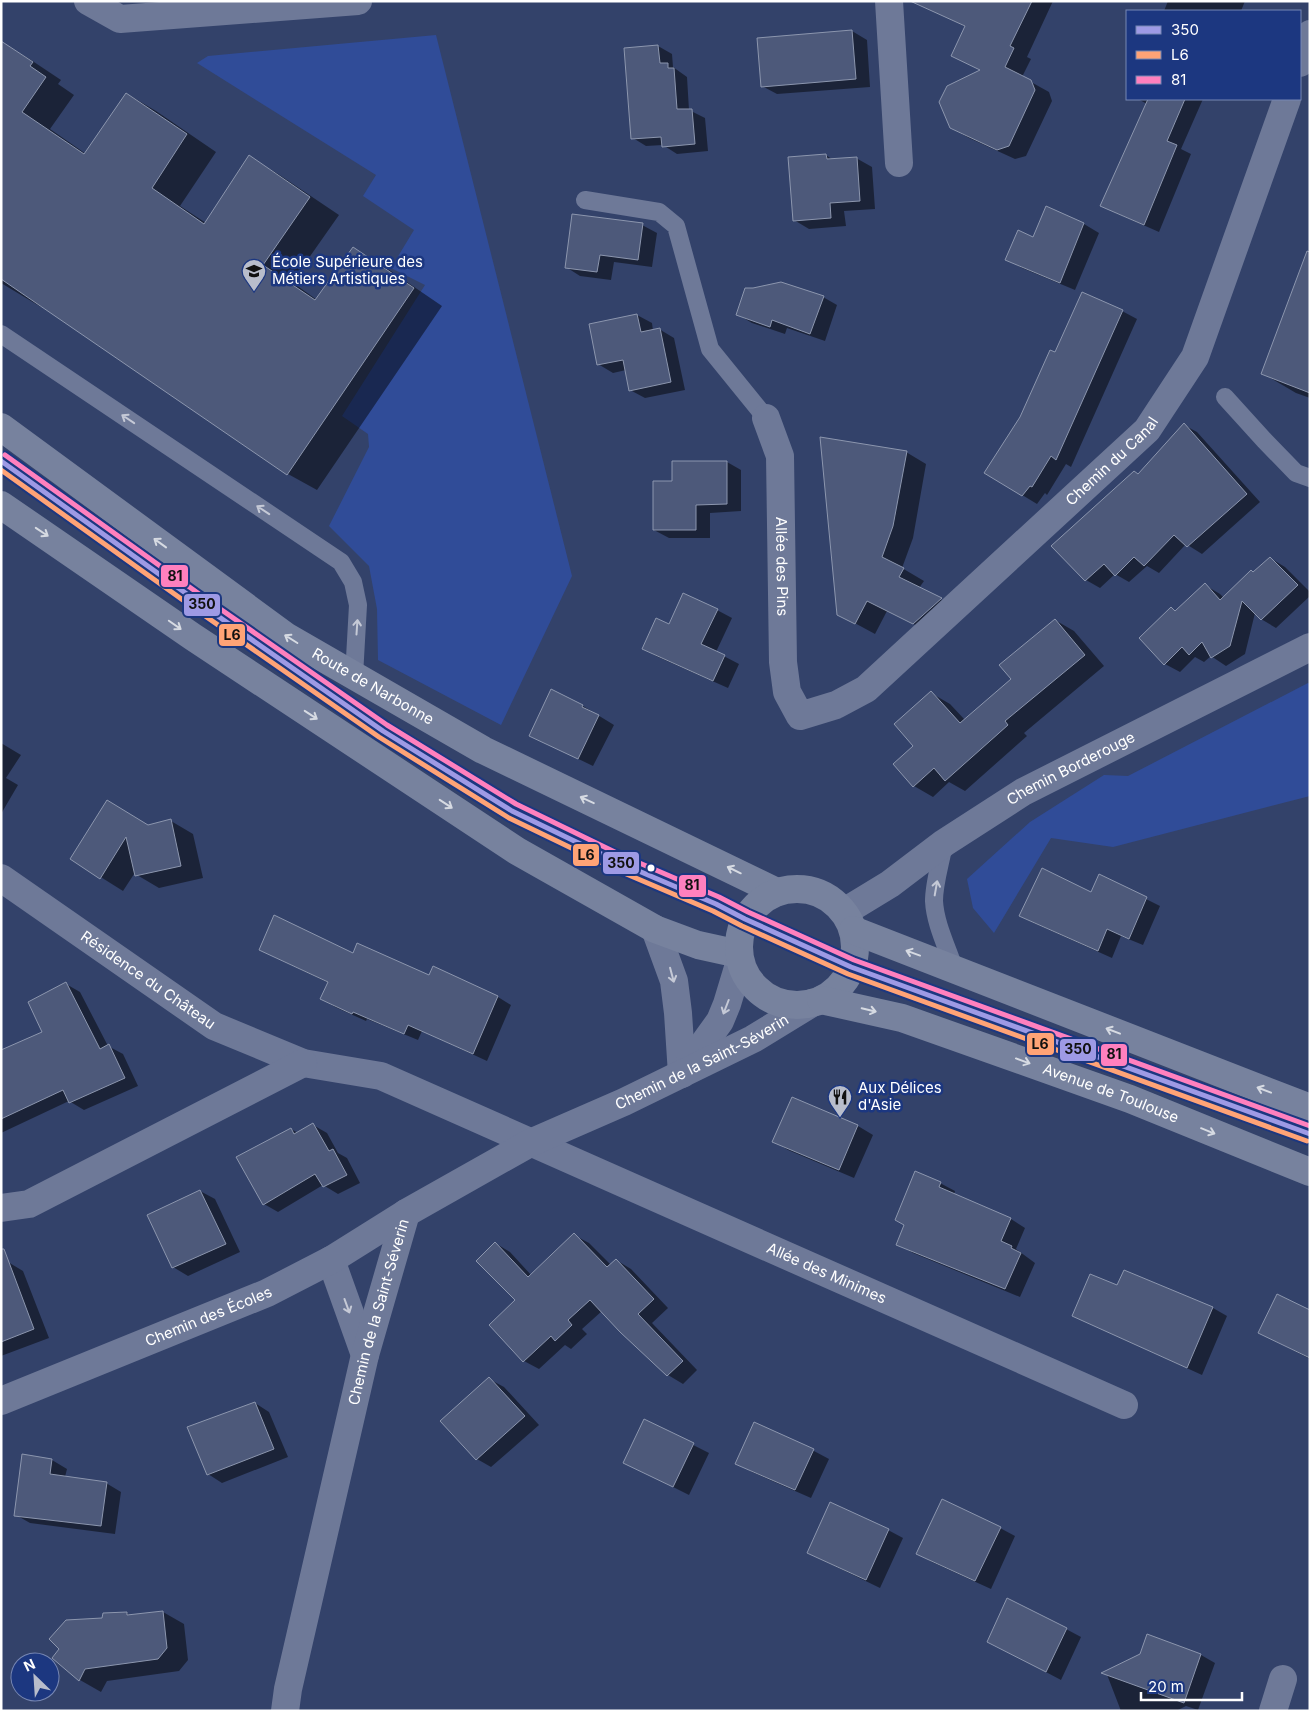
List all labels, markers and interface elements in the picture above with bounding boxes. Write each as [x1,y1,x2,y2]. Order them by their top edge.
legend [1126,10,1301,100]
text: 350 [1171,20,1199,39]
text: L6 [1171,45,1189,64]
text: 81 [1171,70,1186,89]
place label: École Supérieure des Métiers Artistiques [272,252,423,288]
school or university icon: École Supérieure des Métiers Artistiques [241,258,267,292]
street label: Chemin du Canal [1061,413,1162,509]
one-way arrow [122,414,136,424]
one-way arrow [256,505,270,515]
street label: Allée des Pins [772,517,792,616]
one-way arrow [35,527,49,537]
one-way arrow [154,538,167,549]
line badge: 81 [160,564,189,588]
text: 81 [167,567,183,584]
line badge: 350 [183,593,221,617]
text: 350 [188,595,216,612]
one-way arrow [352,619,361,635]
one-way arrow [168,620,182,630]
line badge: L6 [218,623,246,647]
text: L6 [223,626,241,643]
one-way arrow [284,633,298,644]
street label: Route de Narbonne [309,644,437,729]
one-way arrow [303,710,317,720]
street label: Chemin Borderouge [1003,727,1138,809]
one-way arrow [580,795,595,805]
one-way arrow [439,799,453,809]
line badge: L6 [572,843,600,867]
text: L6 [577,846,595,863]
line badge: 350 [602,851,640,875]
text: 350 [607,854,635,871]
unlabelled marker [646,863,656,873]
one-way arrow [727,865,742,875]
line badge: 81 [678,874,707,898]
text: 81 [684,876,700,893]
one-way arrow [931,880,941,896]
street label: Résidence du Château [77,926,219,1033]
one-way arrow [906,948,921,957]
one-way arrow [668,966,677,982]
one-way arrow [721,999,730,1014]
one-way arrow [860,1006,876,1015]
street label: Chemin de la Saint-Séverin [612,1010,792,1114]
one-way arrow [1106,1026,1121,1035]
line badge: L6 [1026,1032,1055,1056]
text: L6 [1031,1035,1049,1052]
line badge: 350 [1059,1038,1097,1062]
text: 350 [1064,1040,1092,1057]
line badge: 81 [1100,1043,1128,1067]
text: 81 [1106,1045,1122,1062]
one-way arrow [1015,1057,1030,1066]
street label: Avenue de Toulouse [1041,1059,1182,1127]
place label: Aux Délices d'Asie [858,1078,942,1114]
restaurant icon: Aux Délices d'Asie [827,1084,853,1118]
one-way arrow [1257,1085,1273,1094]
one-way arrow [1200,1126,1215,1136]
street label: Chemin de la Saint-Séverin [344,1217,413,1407]
street label: Allée des Minimes [764,1238,890,1308]
street label: Chemin des Écoles [142,1282,275,1351]
one-way arrow [343,1298,352,1313]
north arrow [10,1652,60,1702]
text: N [21,1655,38,1675]
scale bar [1141,1670,1242,1702]
text: 20 m [1148,1677,1184,1696]

